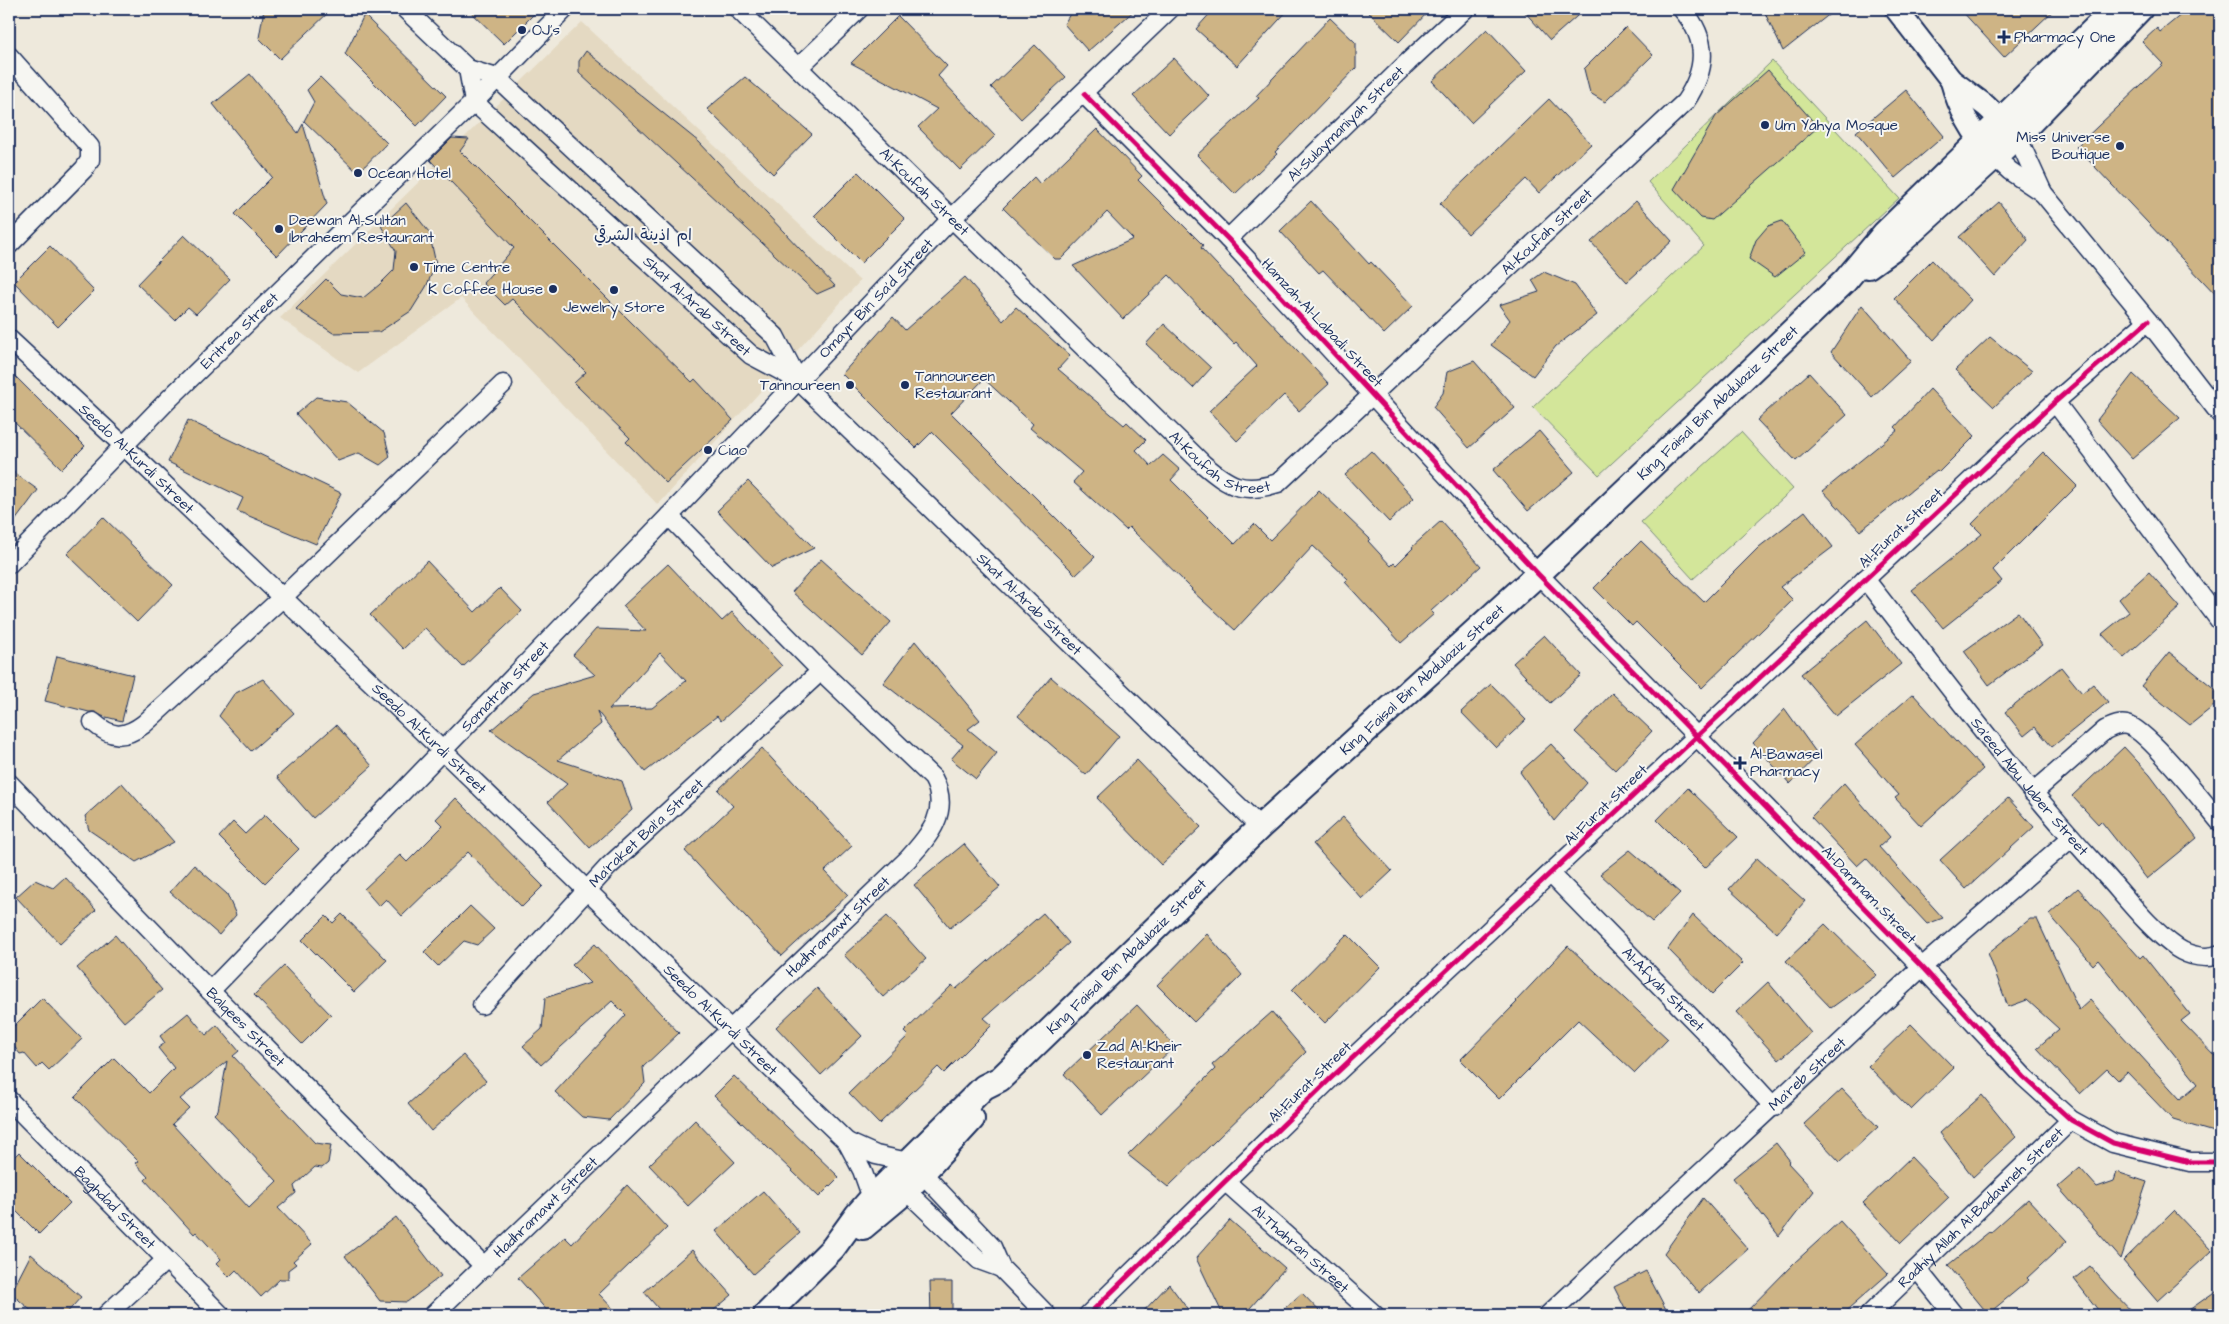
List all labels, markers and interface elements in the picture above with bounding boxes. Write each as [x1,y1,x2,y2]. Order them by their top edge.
place label: OJ's [532,20,560,41]
marker: OJ's [516,24,528,36]
place label: Pharmacy One [2014,27,2116,49]
marker: Pharmacy One [1998,31,2010,43]
street label: Al-Sulaymaniyah Street [1282,61,1409,186]
place label: Um Yahya Mosque [1775,115,1898,137]
marker: Um Yahya Mosque [1759,119,1771,131]
place label: Miss Universe Boutique [2016,127,2110,165]
marker: Miss Universe Boutique [2114,140,2126,152]
street label: Al-Koufah Street [875,143,974,240]
place label: Ocean Hotel [368,163,451,184]
marker: Ocean Hotel [352,167,364,179]
street label: Al-Koufah Street [1496,184,1597,280]
place label: Deewan Al-Sultan Ibraheem Restaurant [289,210,434,248]
marker: Deewan Al-Sultan Ibraheem Restaurant [273,223,285,235]
district label: ام اذينة الشرقي [594,224,692,247]
street label: Omayr Bin Sa'd Street [814,234,938,363]
street label: Shat Al-Arab Street [639,251,756,361]
street label: Hamzah Al-Labadi Street [1256,254,1388,392]
place label: Time Centre [424,257,510,278]
marker: Time Centre [408,261,420,273]
place label: K Coffee House [428,279,543,300]
marker: K Coffee House [547,283,559,295]
marker: Jewelry Store [608,284,620,296]
street label: Eritrea Street [196,287,283,374]
place label: Jewelry Store [563,297,665,319]
street label: King Faisal Bin Abdulaziz Street [1632,321,1803,485]
place label: Tannoureen Restaurant [915,366,996,404]
place label: Tannoureen [760,375,840,396]
marker: Tannoureen [844,379,856,391]
marker: Tannoureen Restaurant [899,379,911,391]
street label: Seedo Al-Kurdi Street [74,399,199,519]
street label: Al-Koufah Street [1164,426,1273,499]
place label: Ciao [718,440,748,461]
marker: Ciao [702,444,714,456]
street label: Al-Furat Street [1854,483,1948,573]
street label: Shat Al-Arab Street [972,548,1087,660]
street label: King Faisal Bin Abdulaziz Street [1335,599,1509,760]
street label: Somatrah Street [456,636,554,736]
street label: Seedo Al-Kurdi Street [367,678,492,799]
street label: Sa'eed Abu Jaber Street [1966,713,2094,860]
place label: Al-Bawasel Pharmacy [1750,744,1823,783]
marker: Al-Bawasel Pharmacy [1734,757,1746,769]
street label: Al-Furat Street [1560,760,1652,850]
street label: Ma'raket Bal'a Street [584,774,708,892]
street label: Al-Dammam Street [1817,841,1921,949]
street label: Hadhramawt Street [781,871,895,982]
street label: King Faisal Bin Abdulaziz Street [1042,874,1211,1039]
street label: Al-Afyah Street [1617,942,1710,1036]
street label: Seedo Al-Kurdi Street [659,959,783,1080]
street label: Balqees Street [201,983,290,1071]
street label: Ma'reb Street [1764,1032,1851,1115]
place label: Zad Al-Kheir Restaurant [1097,1036,1182,1074]
street label: Al-Furat Street [1264,1037,1356,1127]
marker: Zad Al-Kheir Restaurant [1081,1049,1093,1061]
street label: Radhiy Allah Al-Badawneh Street [1893,1122,2068,1292]
street label: Hadhramawt Street [489,1152,602,1262]
street label: Baghdad Street [69,1161,161,1254]
street label: Al-Thahran Street [1247,1199,1354,1298]

